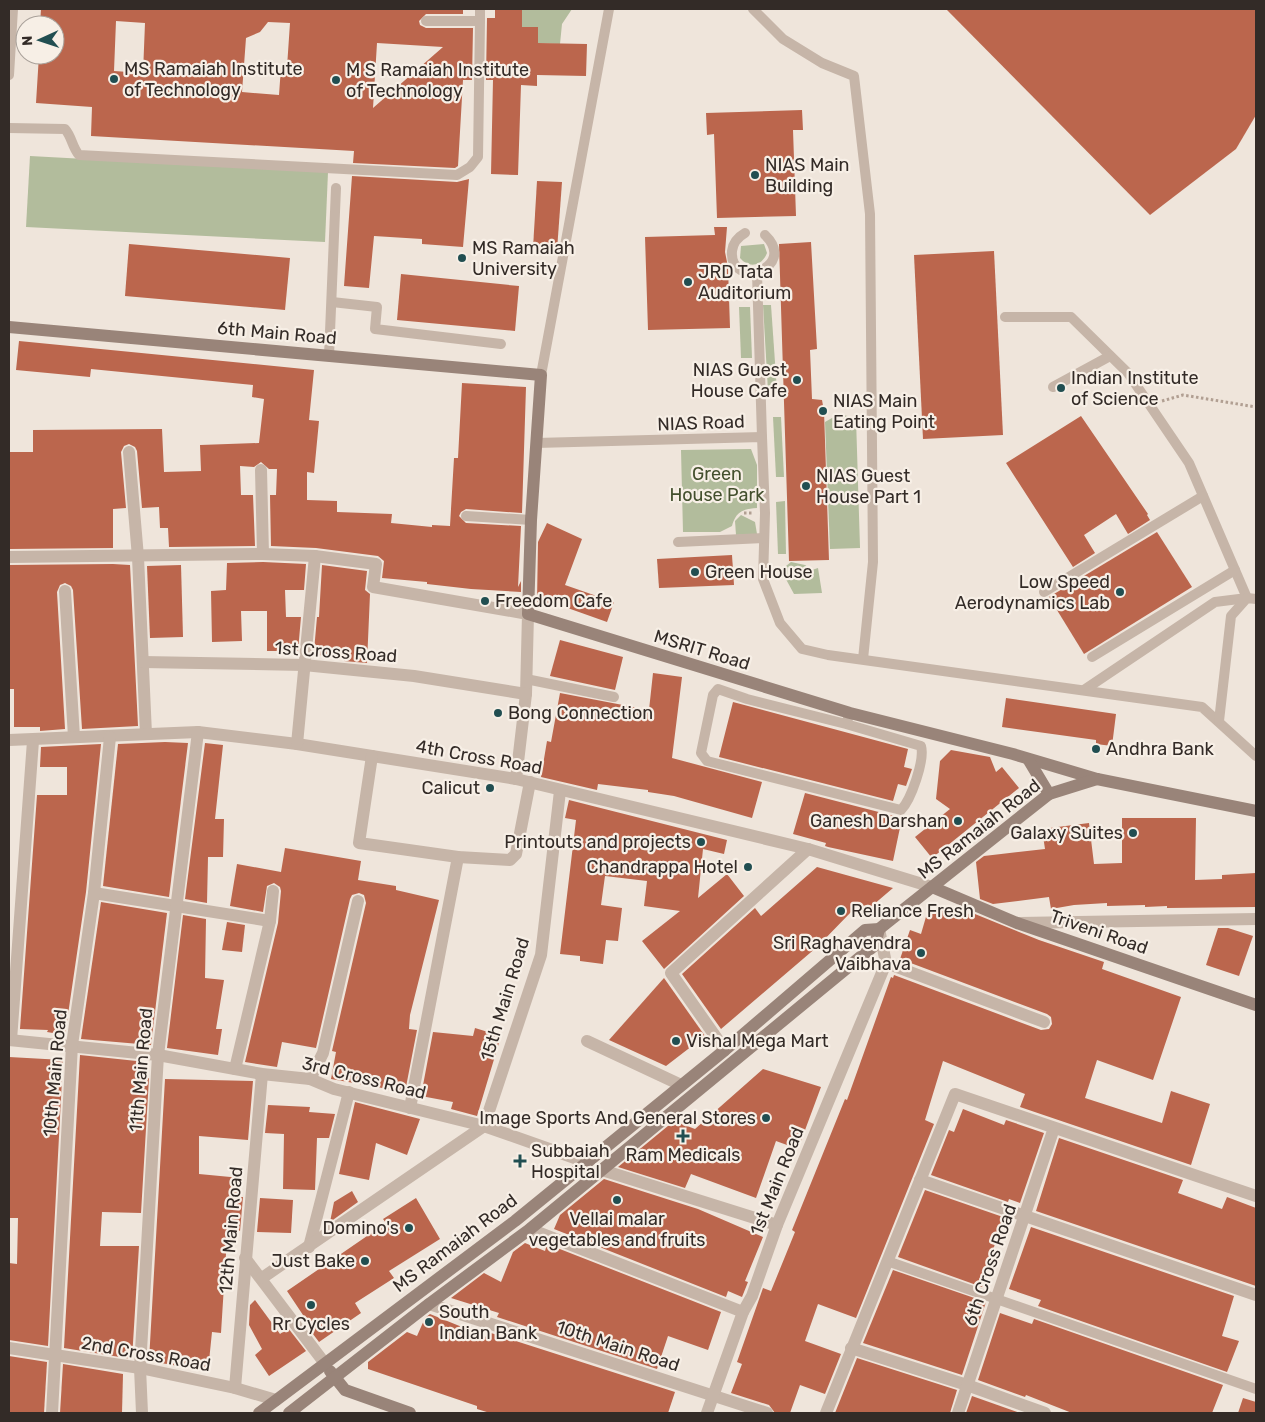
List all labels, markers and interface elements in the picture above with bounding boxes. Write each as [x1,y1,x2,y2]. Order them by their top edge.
north arrow [15,15,65,65]
text: N [19,35,36,46]
place label: MS Ramaiah Institute of Technology [124,58,303,101]
place label: M S Ramaiah Institute of Technology [346,59,529,102]
marker: MS Ramaiah Institute of Technology [108,73,120,85]
marker: M S Ramaiah Institute of Technology [330,74,342,86]
place label: NIAS Main Building [765,154,849,197]
marker: NIAS Main Building [749,169,761,181]
place label: MS Ramaiah University [472,237,575,280]
marker: MS Ramaiah University [456,252,468,264]
place label: JRD Tata Auditorium [698,261,791,304]
marker: JRD Tata Auditorium [682,276,694,288]
street label: 6th Main Road [216,317,338,349]
place label: NIAS Guest House Cafe [691,359,787,402]
place label: Indian Institute of Science [1071,367,1199,410]
marker: NIAS Guest House Cafe [791,374,803,386]
marker: Indian Institute of Science [1055,382,1067,394]
place label: NIAS Main Eating Point [833,390,935,433]
marker: NIAS Main Eating Point [817,405,829,417]
street label: NIAS Road [657,410,745,436]
park label: Green House Park [669,463,765,506]
place label: NIAS Guest House Part 1 [816,465,921,508]
marker: NIAS Guest House Part 1 [800,480,812,492]
place label: Green House [705,561,813,583]
marker: Green House [689,566,701,578]
place label: Low Speed Aerodynamics Lab [955,571,1110,614]
marker: Low Speed Aerodynamics Lab [1114,586,1126,598]
place label: Freedom Cafe [495,590,612,612]
marker: Freedom Cafe [479,595,491,607]
street label: MSRIT Road [651,625,753,675]
street label: 1st Cross Road [274,637,398,667]
place label: Bong Connection [508,702,653,724]
marker: Bong Connection [492,707,504,719]
street label: 4th Cross Road [414,735,544,779]
place label: Andhra Bank [1106,738,1215,760]
marker: Andhra Bank [1090,743,1102,755]
street label: MS Ramaiah Road [913,774,1045,884]
place label: Calicut [422,777,480,799]
marker: Calicut [484,782,496,794]
place label: Ganesh Darshan [810,810,948,832]
marker: Ganesh Darshan [952,815,964,827]
place label: Galaxy Suites [1010,822,1123,844]
marker: Galaxy Suites [1127,827,1139,839]
place label: Printouts and projects [504,831,691,853]
marker: Printouts and projects [695,836,707,848]
place label: Chandrappa Hotel [586,856,738,878]
marker: Chandrappa Hotel [742,861,754,873]
place label: Reliance Fresh [851,900,974,922]
marker: Reliance Fresh [835,905,847,917]
street label: Triveni Road [1047,905,1151,959]
place label: Sri Raghavendra Vaibhava [773,932,911,975]
street label: 15th Main Road [476,935,534,1063]
marker: Sri Raghavendra Vaibhava [915,947,927,959]
street label: 11th Main Road [125,1007,157,1133]
street label: 10th Main Road [38,1008,72,1138]
place label: Vishal Mega Mart [686,1030,829,1052]
marker: Vishal Mega Mart [670,1035,682,1047]
street label: 3rd Cross Road [300,1052,428,1104]
place label: Image Sports And General Stores [479,1107,756,1129]
marker: Image Sports And General Stores [760,1112,772,1124]
street label: 1st Main Road [745,1124,809,1238]
marker: Ram Medicals [677,1130,689,1142]
place label: Subbaiah Hospital [531,1140,610,1183]
place label: Ram Medicals [625,1144,741,1166]
marker: Subbaiah Hospital [513,1154,527,1168]
street label: 12th Main Road [214,1166,248,1294]
street label: MS Ramaiah Road [389,1189,521,1297]
marker: Vellai malar vegetables and fruits [611,1194,623,1206]
street label: 6th Cross Road [959,1201,1021,1329]
place label: Vellai malar vegetables and fruits [528,1208,706,1251]
place label: Domino's [322,1217,399,1239]
marker: Domino's [403,1222,415,1234]
place label: Just Bake [271,1250,355,1272]
marker: Just Bake [359,1255,371,1267]
marker: Rr Cycles [305,1299,317,1311]
place label: South Indian Bank [439,1301,538,1344]
place label: Rr Cycles [272,1313,350,1335]
marker: South Indian Bank [423,1316,435,1328]
street label: 10th Main Road [554,1316,682,1376]
street label: 2nd Cross Road [80,1332,212,1376]

